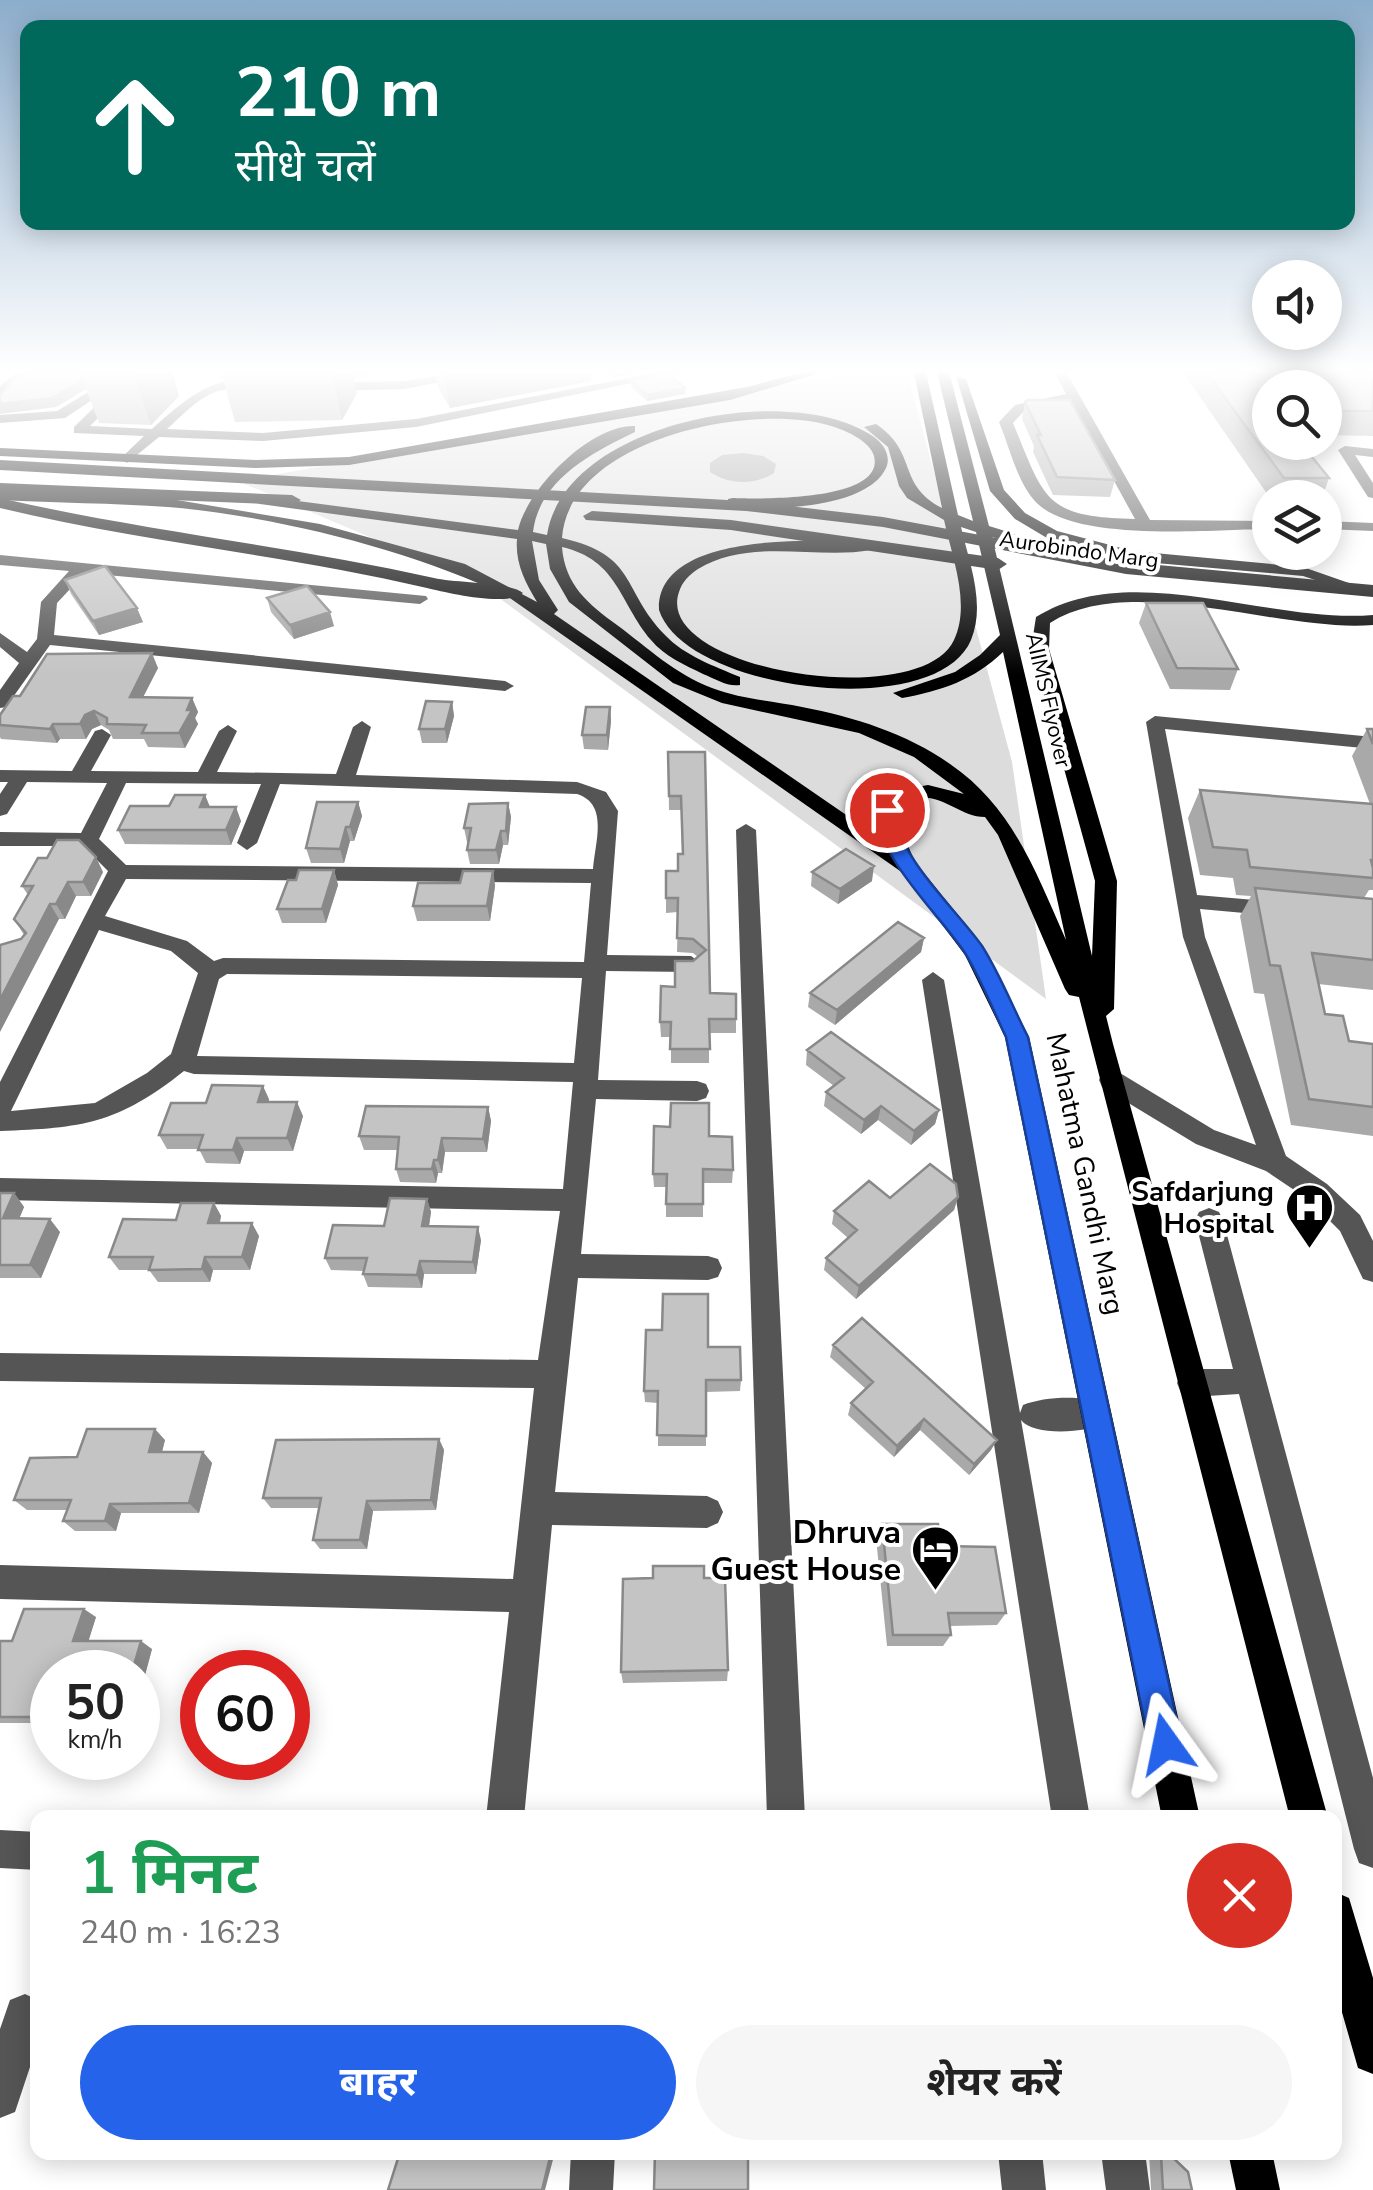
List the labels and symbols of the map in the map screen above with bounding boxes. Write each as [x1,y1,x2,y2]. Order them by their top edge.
street label: Aurobindo Marg [997,524,1161,576]
street label: AIIMS Flyover [1018,630,1078,771]
pin [845,768,930,853]
street label: Mahatma Gandhi Marg [1037,1030,1133,1318]
place label: Safdarjung Hospital [1131,1173,1274,1243]
hospital icon: Safdarjung Hospital [1283,1182,1335,1250]
place label: Dhruva Guest House [711,1511,901,1591]
hotel icon: Dhruva Guest House [910,1524,962,1592]
speed limit sign: 60 [180,1650,310,1780]
position arrow [1114,1692,1218,1796]

